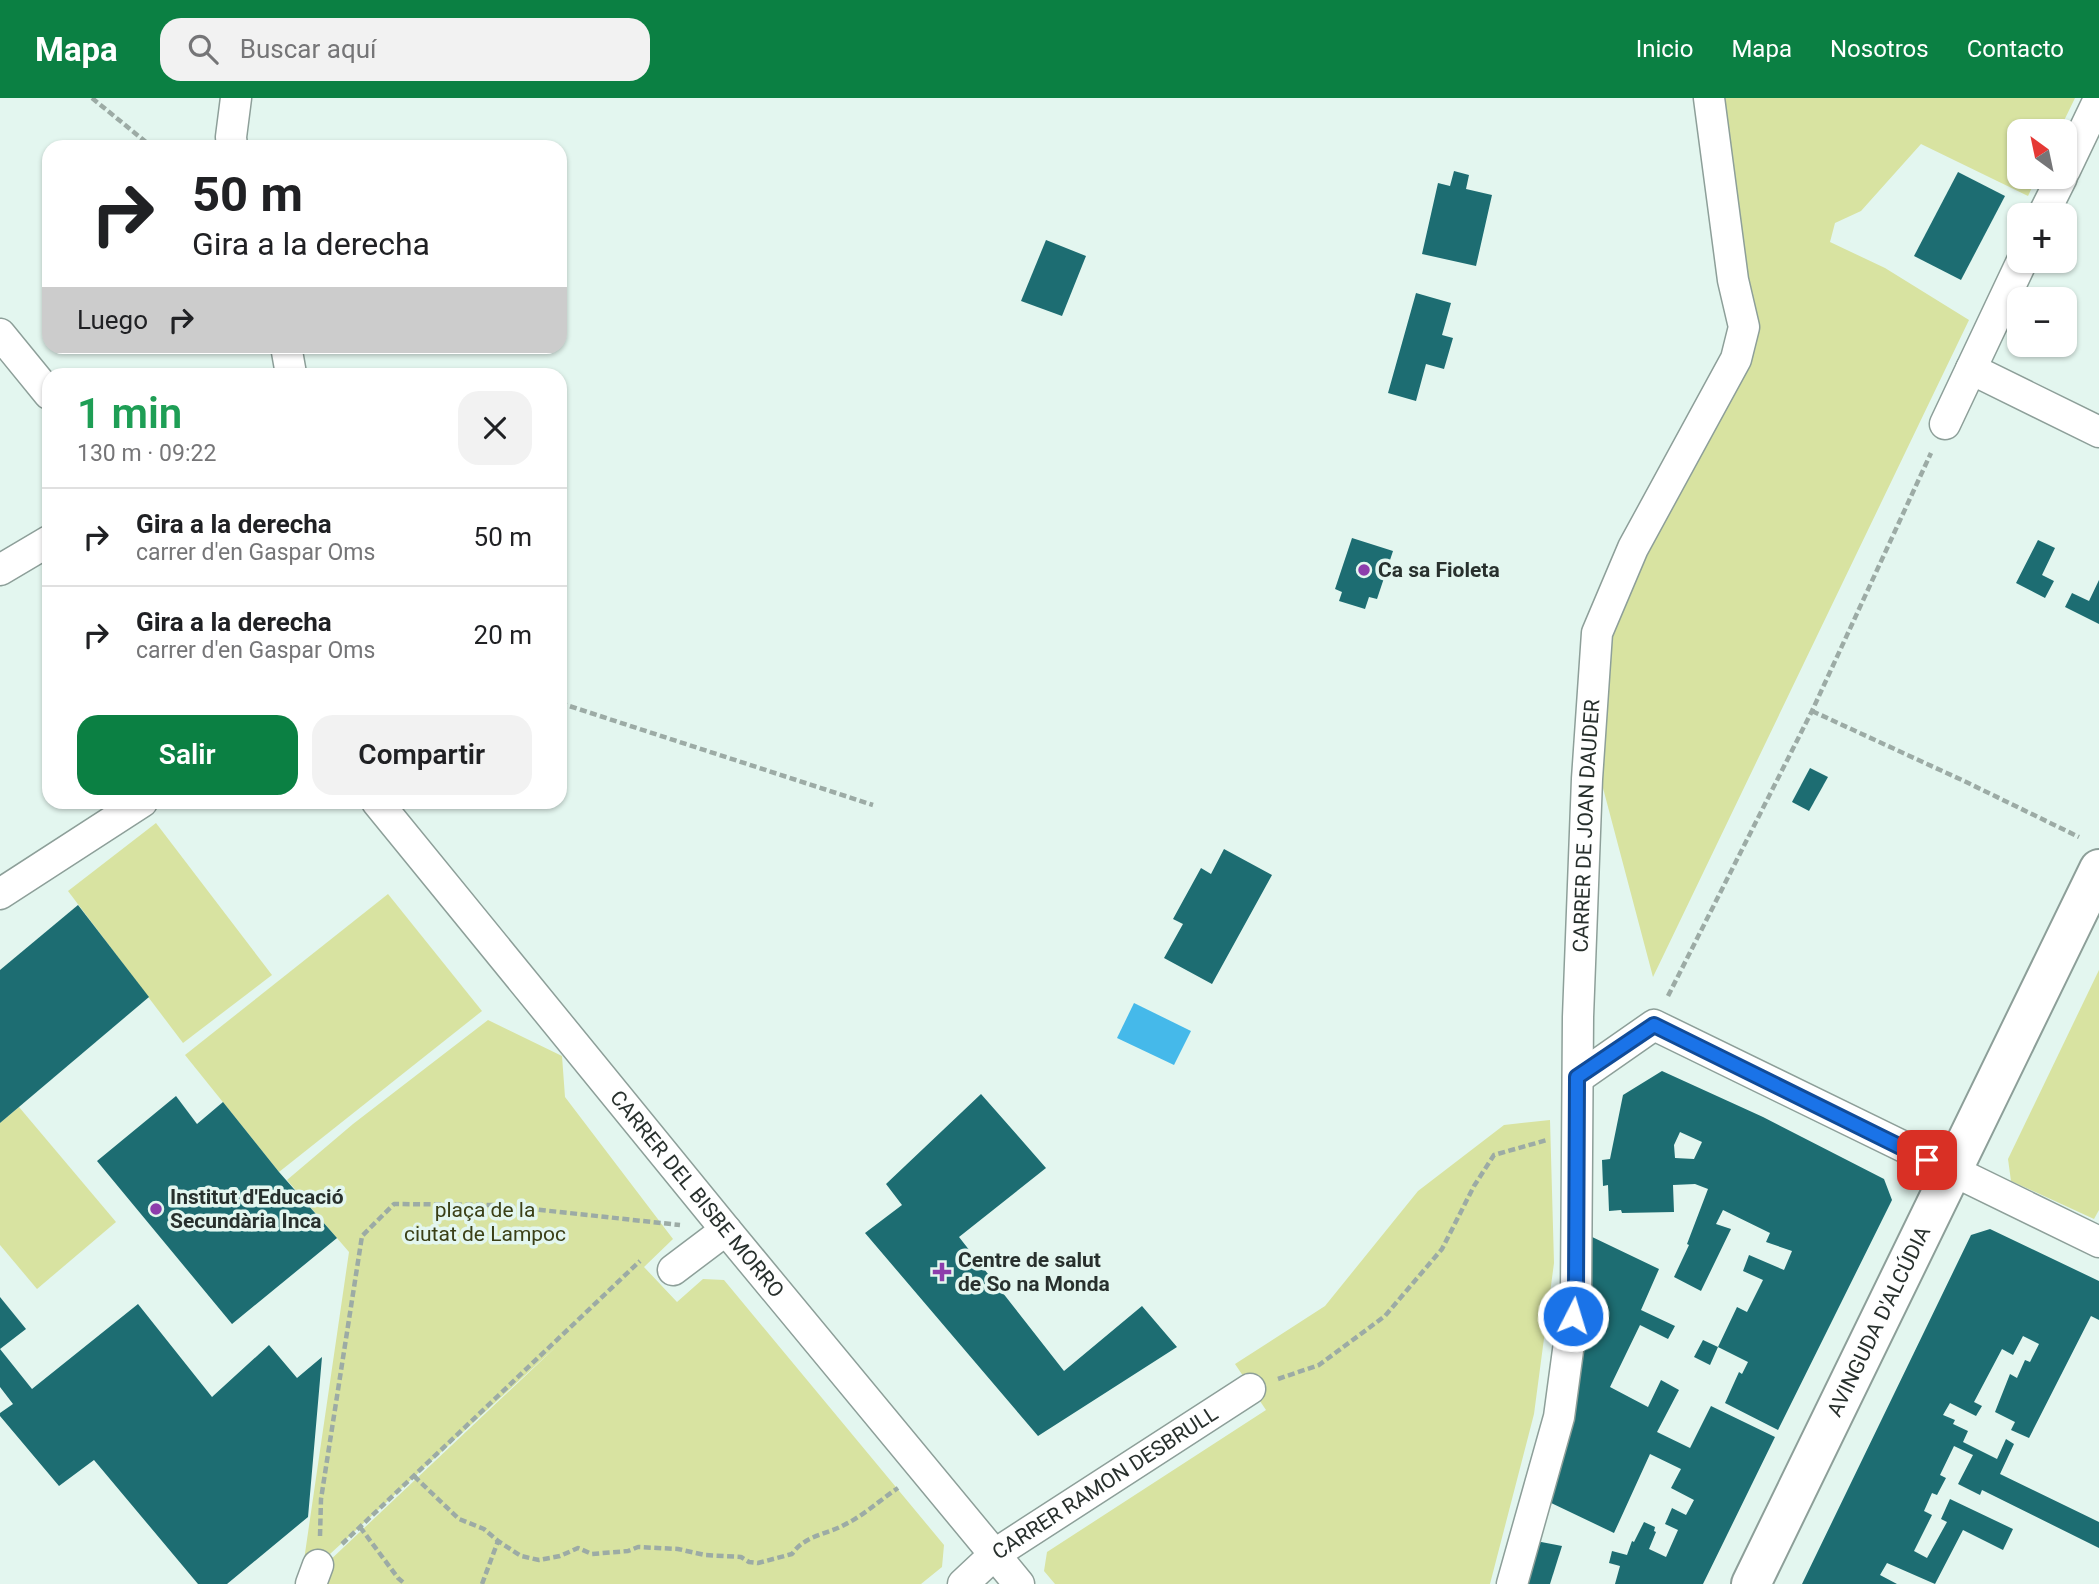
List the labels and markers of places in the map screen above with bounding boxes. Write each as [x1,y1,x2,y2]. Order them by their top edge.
place label: Ca sa Fioleta [1378,558,1500,582]
marker: Ca sa Fioleta [1356,562,1372,578]
pin [1897,1130,1957,1190]
place label: Institut d'Educació Secundària Inca [170,1185,344,1233]
marker: Institut d'Educació Secundària Inca [148,1201,164,1217]
place label: Centre de salut de So na Monda [958,1248,1110,1296]
marker: Centre de salut de So na Monda [932,1262,952,1282]

